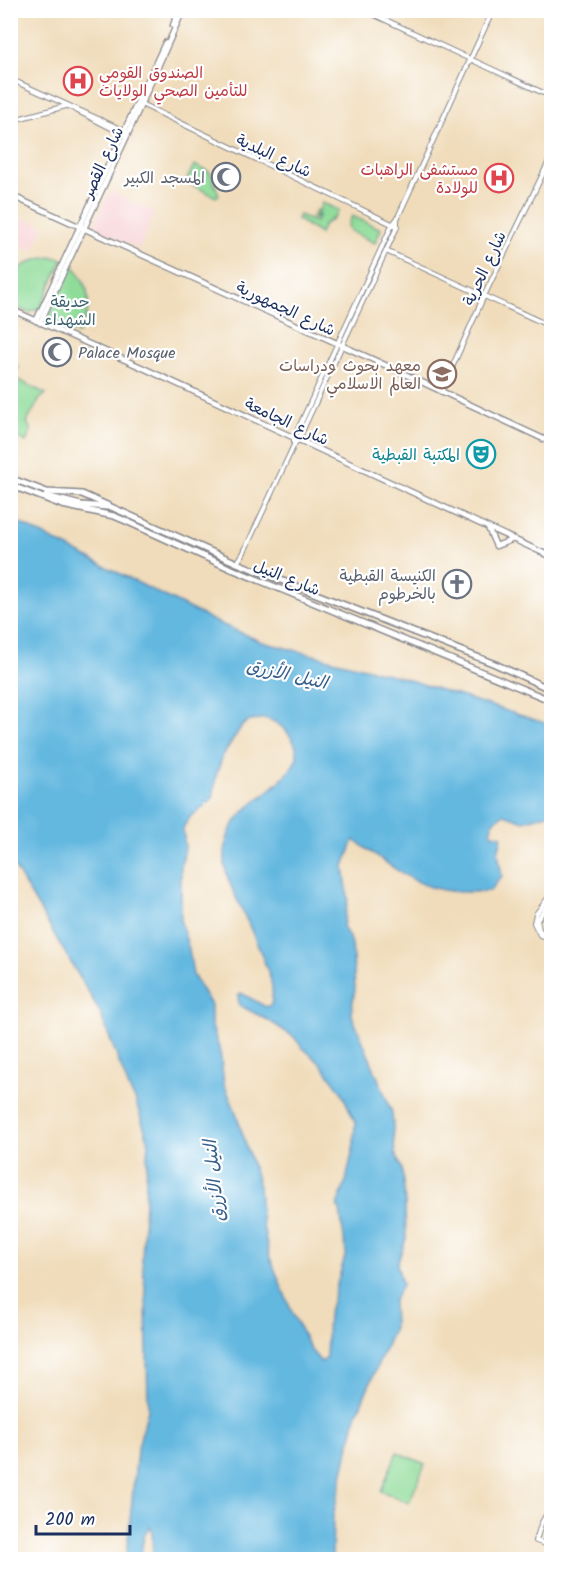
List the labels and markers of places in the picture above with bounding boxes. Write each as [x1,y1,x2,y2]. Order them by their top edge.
place label: الصندوق القومي للتأمين الصحي الولايات [99,61,248,105]
hospital icon: الصندوق القومي للتأمين الصحي الولايات [62,65,94,97]
place label: مستشفى الراهبات للولادة [361,158,478,201]
mosque icon: المسجد الكبير [210,161,242,193]
hospital icon: مستشفى الراهبات للولادة [483,162,515,194]
place label: المسجد الكبير [122,166,205,191]
mosque icon: Palace Mosque [41,336,73,368]
place label: Palace Mosque [78,341,176,366]
place label: معهد بحوث ودراسات العالم الاسلامي [279,354,421,398]
school or university icon: معهد بحوث ودراسات العالم الاسلامي [426,358,458,390]
theatre icon: المكتبة القبطية [465,438,497,470]
place label: المكتبة القبطية [372,443,460,468]
place label: الكنيسة القبطية بالخرطوم [339,564,436,607]
church icon: الكنيسة القبطية بالخرطوم [441,568,473,600]

